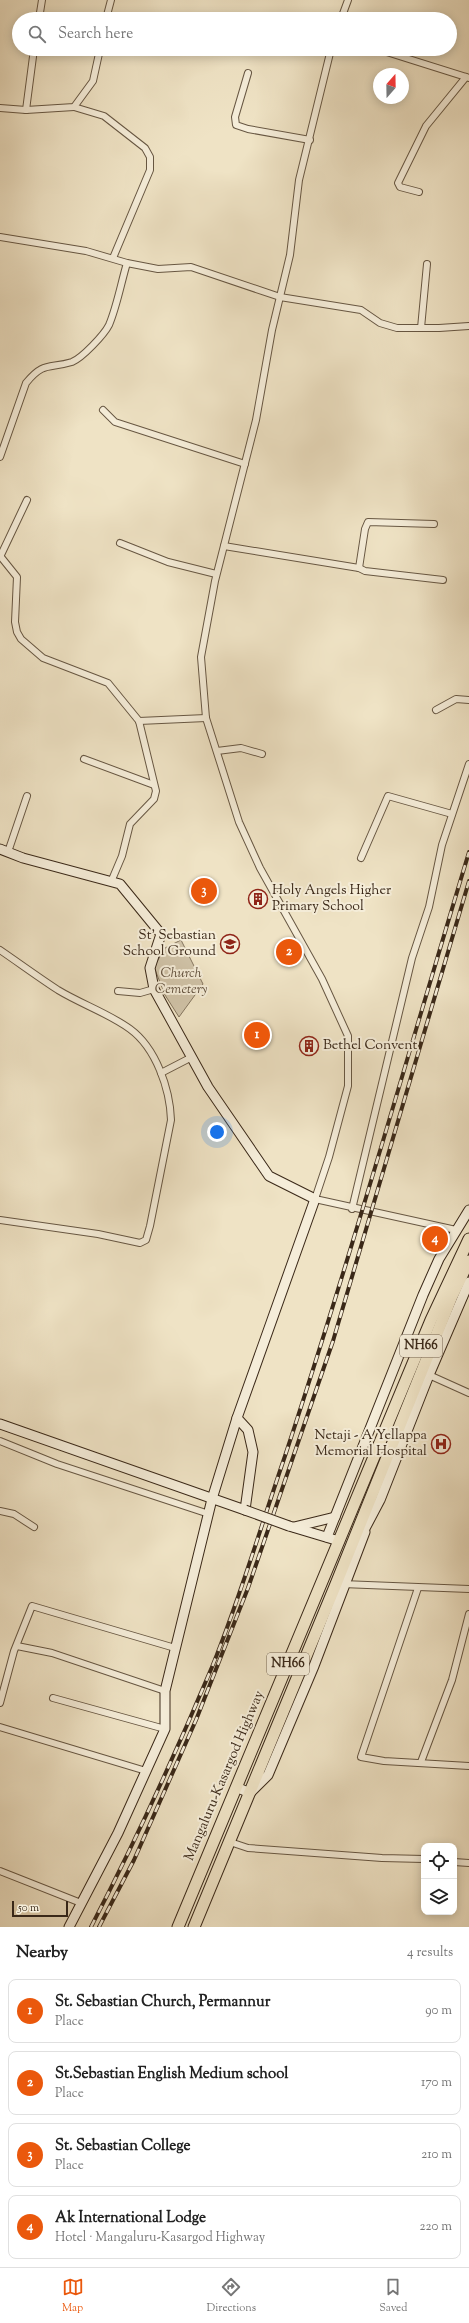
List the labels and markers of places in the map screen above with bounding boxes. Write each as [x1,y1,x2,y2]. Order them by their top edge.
pin: 3 [191,876,217,906]
place label: Holy Angels Higher Primary School [272,881,392,917]
building icon: Holy Angels Higher Primary School [247,888,269,910]
place label: St' Sebastian School Ground [123,926,216,962]
school or university icon: St' Sebastian School Ground [219,933,241,955]
pin: 2 [276,937,302,967]
pin: 1 [244,1020,270,1050]
building icon: Bethel Convent [298,1035,320,1057]
place label: Bethel Convent [323,1036,417,1056]
pin: 4 [422,1224,448,1254]
place label: Netaji - A Yellappa Memorial Hospital [315,1426,428,1462]
hospital icon: Netaji - A Yellappa Memorial Hospital [430,1433,452,1455]

